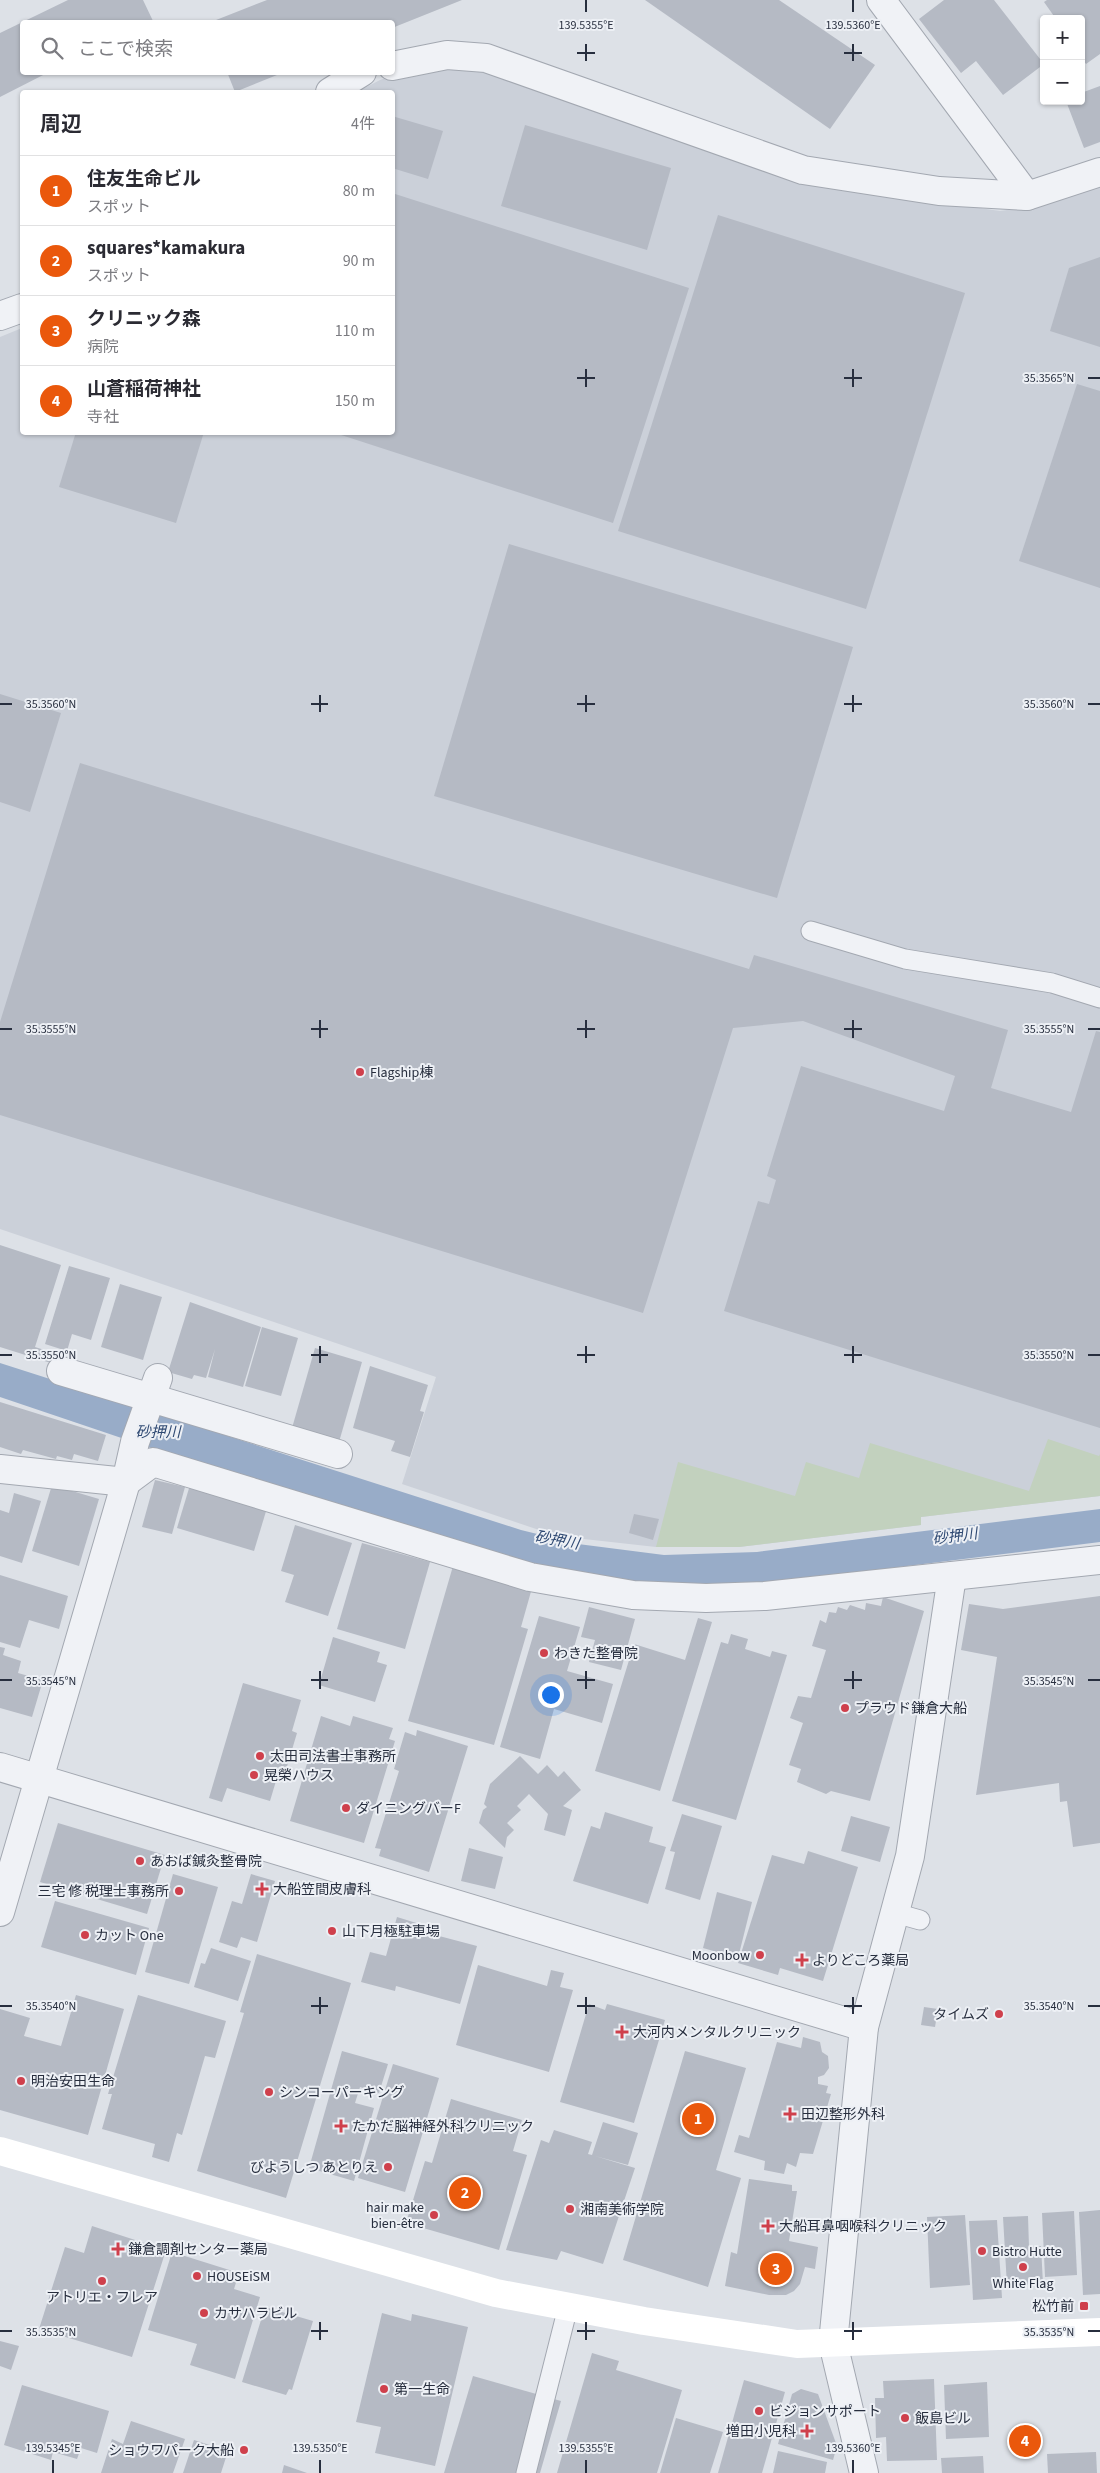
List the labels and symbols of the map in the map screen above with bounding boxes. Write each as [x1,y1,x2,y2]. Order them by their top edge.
text: 139.5355°E [558,17,614,34]
text: 139.5360°E [825,17,881,34]
text: 35.3565°N [1024,370,1074,387]
text: 35.3560°N [26,696,76,713]
text: 35.3560°N [1024,696,1074,713]
text: 35.3555°N [26,1021,76,1038]
text: 35.3555°N [1024,1021,1074,1038]
place label: Flagship棟 [370,1063,433,1083]
marker: Flagship棟 [354,1066,366,1078]
text: 35.3550°N [26,1347,76,1364]
text: 35.3550°N [1024,1347,1074,1364]
water label: 砂押川 [135,1422,182,1443]
water label: 砂押川 [931,1523,981,1550]
water label: 砂押川 [533,1526,583,1555]
place label: わきた整骨院 [554,1644,638,1664]
marker: わきた整骨院 [538,1647,550,1659]
text: 35.3545°N [26,1673,76,1690]
text: 35.3545°N [1024,1673,1074,1690]
your location [538,1682,564,1708]
place label: プラウド鎌倉大船 [855,1699,967,1719]
marker: プラウド鎌倉大船 [839,1702,851,1714]
place label: 太田司法書士事務所 [270,1747,396,1767]
marker: 太田司法書士事務所 [254,1750,266,1762]
place label: 晃榮ハウス [264,1766,334,1786]
marker: 晃榮ハウス [248,1769,260,1781]
place label: ダイニングバーF [356,1799,461,1819]
marker: ダイニングバーF [340,1802,352,1814]
place label: あおば鍼灸整骨院 [150,1852,262,1872]
marker: あおば鍼灸整骨院 [134,1855,146,1867]
place label: 大船笠間皮膚科 [273,1880,371,1900]
place label: 三宅 修 税理士事務所 [37,1882,169,1902]
marker: 大船笠間皮膚科 [255,1882,269,1896]
marker: 三宅 修 税理士事務所 [173,1885,185,1897]
place label: 山下月極駐車場 [342,1922,440,1942]
marker: 山下月極駐車場 [326,1925,338,1937]
place label: カット One [95,1926,164,1946]
marker: カット One [79,1929,91,1941]
place label: Moonbow [692,1946,750,1966]
marker: Moonbow [754,1949,766,1961]
place label: よりどころ薬局 [812,1951,909,1971]
marker: よりどころ薬局 [796,1954,808,1966]
text: 35.3540°N [26,1998,76,2015]
text: 35.3540°N [1024,1998,1074,2015]
place label: タイムズ [933,2005,989,2025]
marker: タイムズ [993,2008,1005,2020]
place label: 大河内メンタルクリニック [633,2023,801,2043]
marker: 大河内メンタルクリニック [615,2025,629,2039]
place label: 明治安田生命 [31,2072,115,2092]
marker: 明治安田生命 [15,2075,27,2087]
place label: シンコーパーキング [279,2083,404,2103]
marker: シンコーパーキング [263,2086,275,2098]
pin: 1 [682,2100,714,2138]
place label: 田辺整形外科 [801,2105,885,2125]
marker: 田辺整形外科 [783,2107,797,2121]
place label: たかだ脳神経外科クリニック [352,2117,534,2137]
marker: たかだ脳神経外科クリニック [334,2119,348,2133]
place label: びようしつ あとりえ [250,2158,378,2178]
marker: びようしつ あとりえ [382,2161,394,2173]
pin: 2 [449,2174,481,2212]
place label: hair make bien-être [366,2198,424,2234]
place label: 湘南美術学院 [580,2200,664,2220]
marker: 湘南美術学院 [564,2203,576,2215]
marker: hair make bien-être [428,2209,440,2221]
place label: 大船耳鼻咽喉科クリニック [779,2217,947,2237]
marker: 大船耳鼻咽喉科クリニック [761,2219,775,2233]
place label: 鎌倉調剤センター薬局 [128,2240,268,2260]
place label: Bistro Hutte [992,2242,1062,2262]
marker: 鎌倉調剤センター薬局 [112,2243,124,2255]
marker: Bistro Hutte [976,2245,988,2257]
pin: 3 [760,2250,792,2288]
marker: White Flag [1017,2261,1029,2273]
place label: HOUSEiSM [207,2267,270,2287]
marker: HOUSEiSM [191,2270,203,2282]
place label: White Flag [993,2274,1053,2294]
marker: アトリエ・フレア [96,2275,108,2287]
place label: アトリエ・フレア [46,2288,158,2308]
place label: 松竹前 [1032,2297,1074,2317]
marker: 松竹前 [1078,2300,1090,2312]
place label: カサハラビル [214,2304,297,2324]
marker: カサハラビル [198,2307,210,2319]
text: 35.3535°N [26,2324,76,2341]
text: 35.3535°N [1024,2324,1074,2341]
place label: 第一生命 [394,2380,450,2400]
marker: 第一生命 [378,2383,390,2395]
place label: ビジョンサポート [769,2402,881,2422]
marker: ビジョンサポート [753,2405,765,2417]
place label: 飯島ビル [915,2409,971,2429]
marker: 飯島ビル [899,2412,911,2424]
place label: 増田小児科 [726,2422,796,2442]
pin: 4 [1009,2422,1041,2460]
marker: 増田小児科 [800,2424,814,2438]
text: 139.5345°E [25,2440,81,2457]
text: 139.5350°E [292,2440,348,2457]
text: 139.5355°E [558,2440,614,2457]
text: 139.5360°E [825,2440,881,2457]
place label: ショウワパーク大船 [108,2441,234,2461]
marker: ショウワパーク大船 [238,2444,250,2456]

